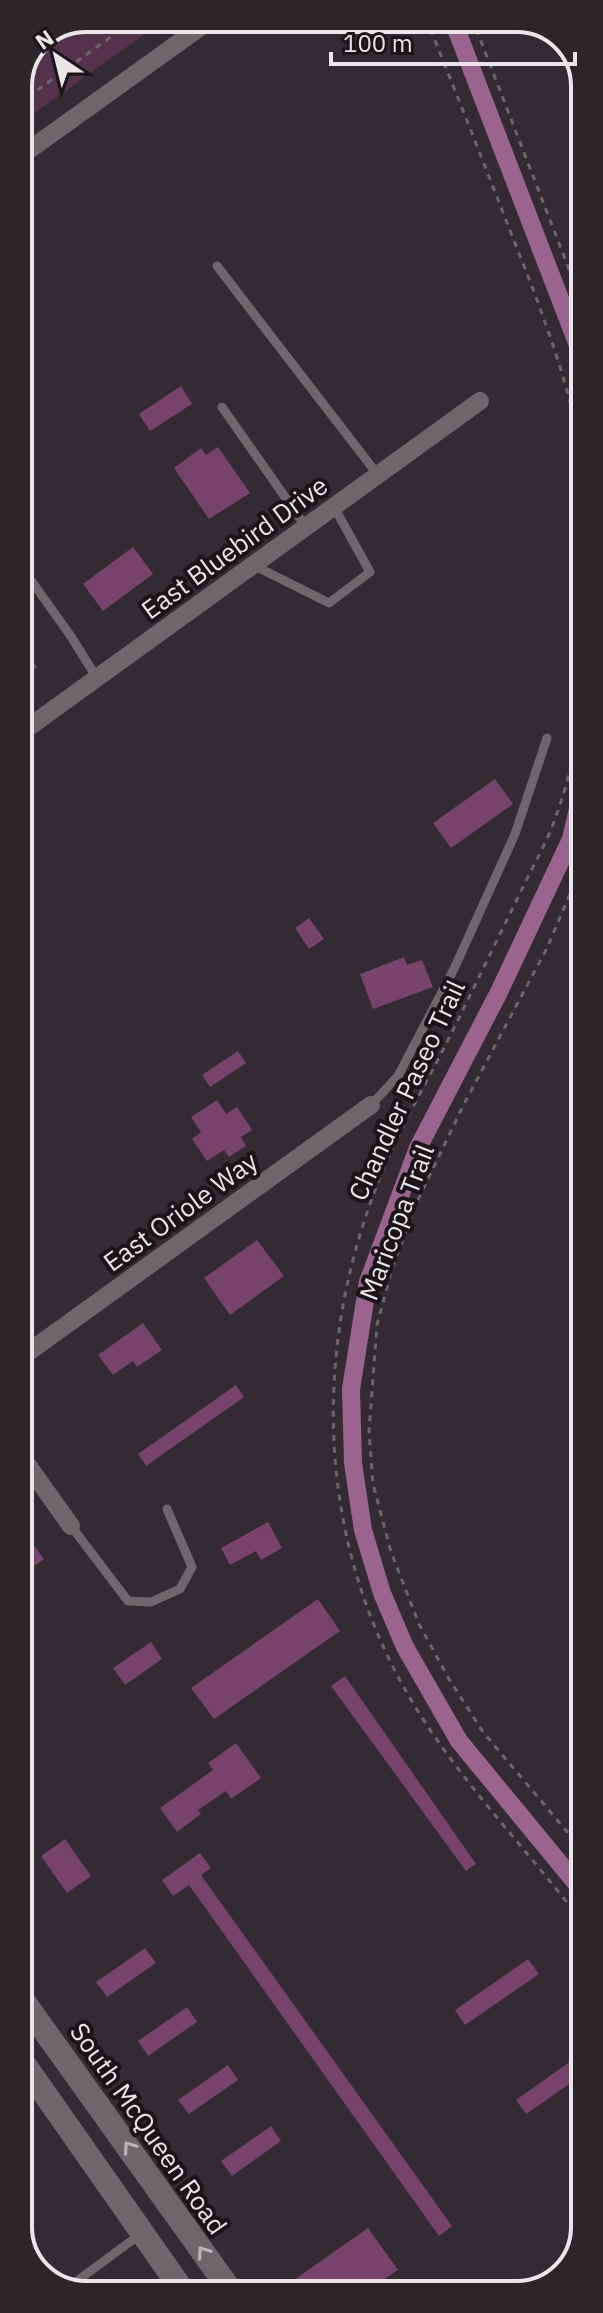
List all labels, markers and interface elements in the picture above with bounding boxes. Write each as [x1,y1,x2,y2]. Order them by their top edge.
north arrow [16,16,96,96]
scale bar [331,16,575,66]
text: N [29,23,59,56]
text: 100 m [343,27,413,59]
street label: East Bluebird Drive [134,468,334,626]
street label: Chandler Paseo Trail [340,974,472,1206]
street label: Maricopa Trail [351,1139,441,1305]
street label: East Oriole Way [96,1143,264,1279]
street label: South McQueen Road [63,2015,235,2241]
one-way arrow [124,2141,138,2155]
one-way arrow [198,2247,213,2261]

